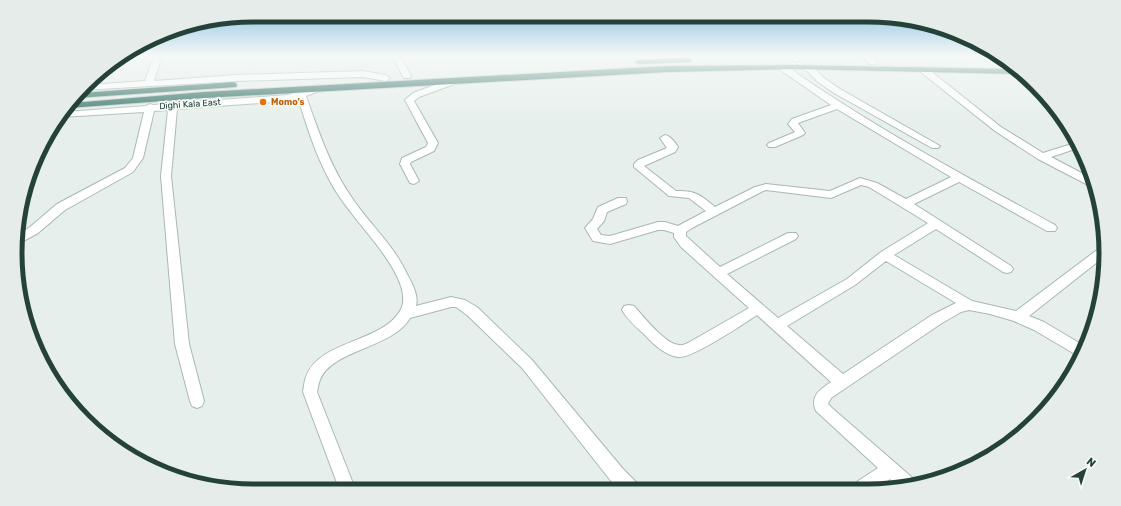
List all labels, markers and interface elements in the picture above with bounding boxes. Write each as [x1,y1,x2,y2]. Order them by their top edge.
street label: Dighi Kala East [159,97,222,111]
marker: Momo's [258,97,268,107]
place label: Momo's [271,97,305,107]
north arrow [1065,450,1105,490]
text: N [1084,455,1098,470]

